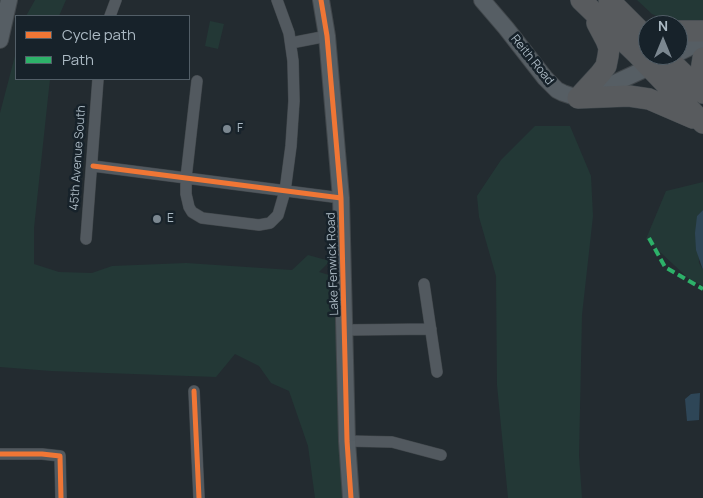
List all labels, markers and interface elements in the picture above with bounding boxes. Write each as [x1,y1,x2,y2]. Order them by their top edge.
legend [15,15,190,80]
north arrow [638,15,688,65]
text: N [658,16,668,35]
text: Cycle path [62,24,136,45]
street label: Reith Road [507,32,557,88]
text: Path [62,49,94,70]
street label: 45th Avenue South [67,105,89,211]
place label: F [237,122,243,136]
marker: F [221,123,233,135]
place label: E [167,212,174,226]
street label: Lake Fenwick Road [324,212,342,316]
marker: E [151,213,163,225]

